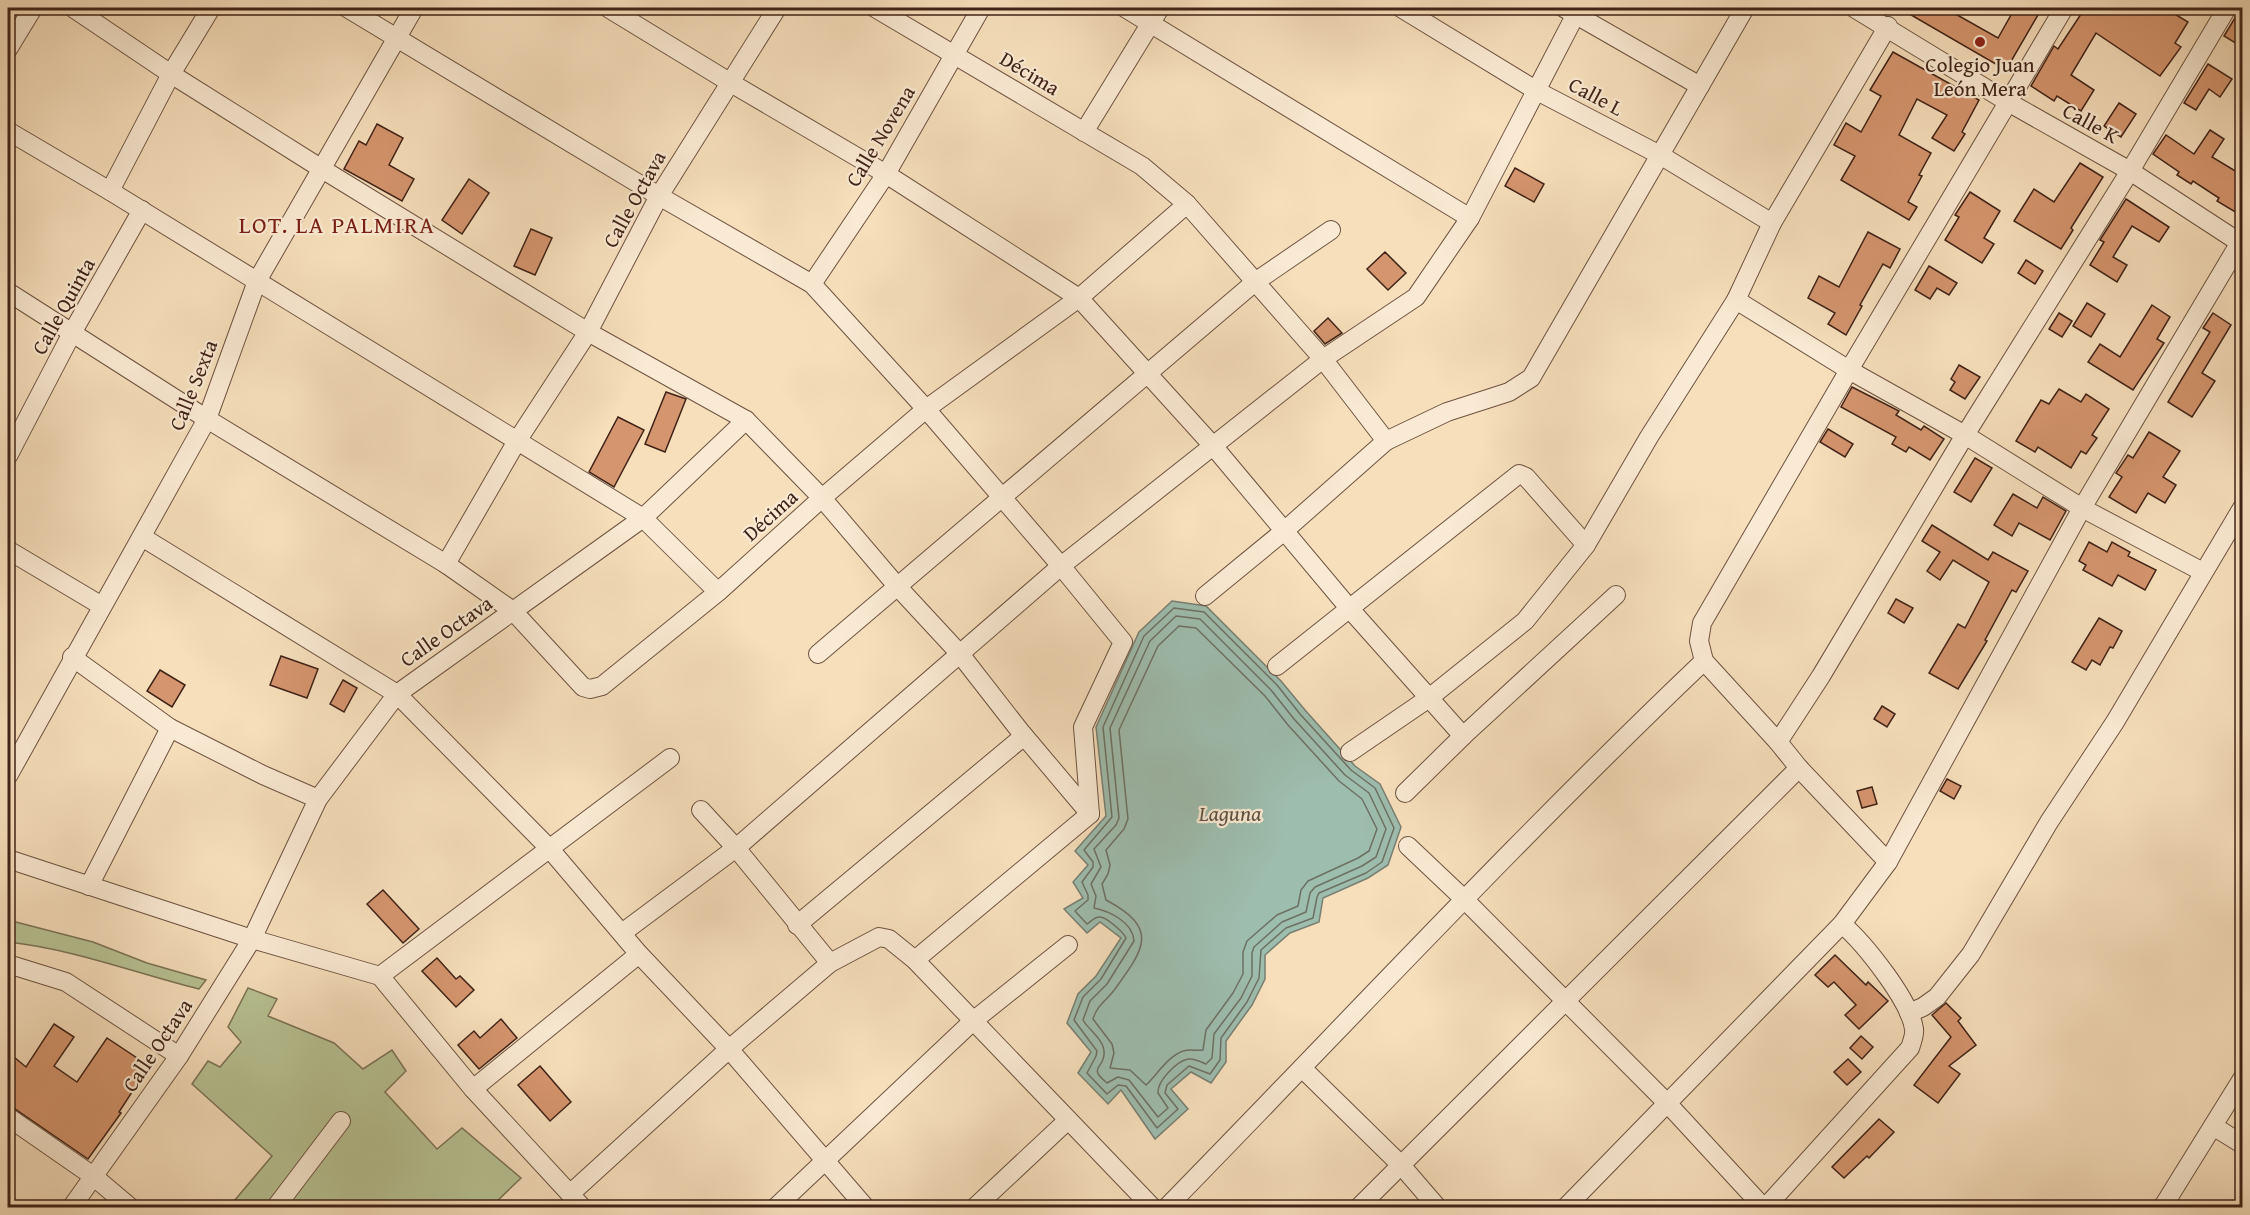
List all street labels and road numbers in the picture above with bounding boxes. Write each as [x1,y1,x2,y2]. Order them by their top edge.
street label: Décima [994,43,1066,103]
street label: Calle L [1563,69,1629,123]
street label: Calle Novena [838,79,922,192]
street label: Calle K [2057,95,2125,151]
street label: Calle Octava [595,145,673,253]
street label: Calle Quinta [24,252,102,360]
street label: Calle Sexta [161,335,225,435]
street label: Décima [736,482,805,548]
street label: Calle Octava [393,588,499,674]
street label: Calle Octava [114,992,200,1098]

